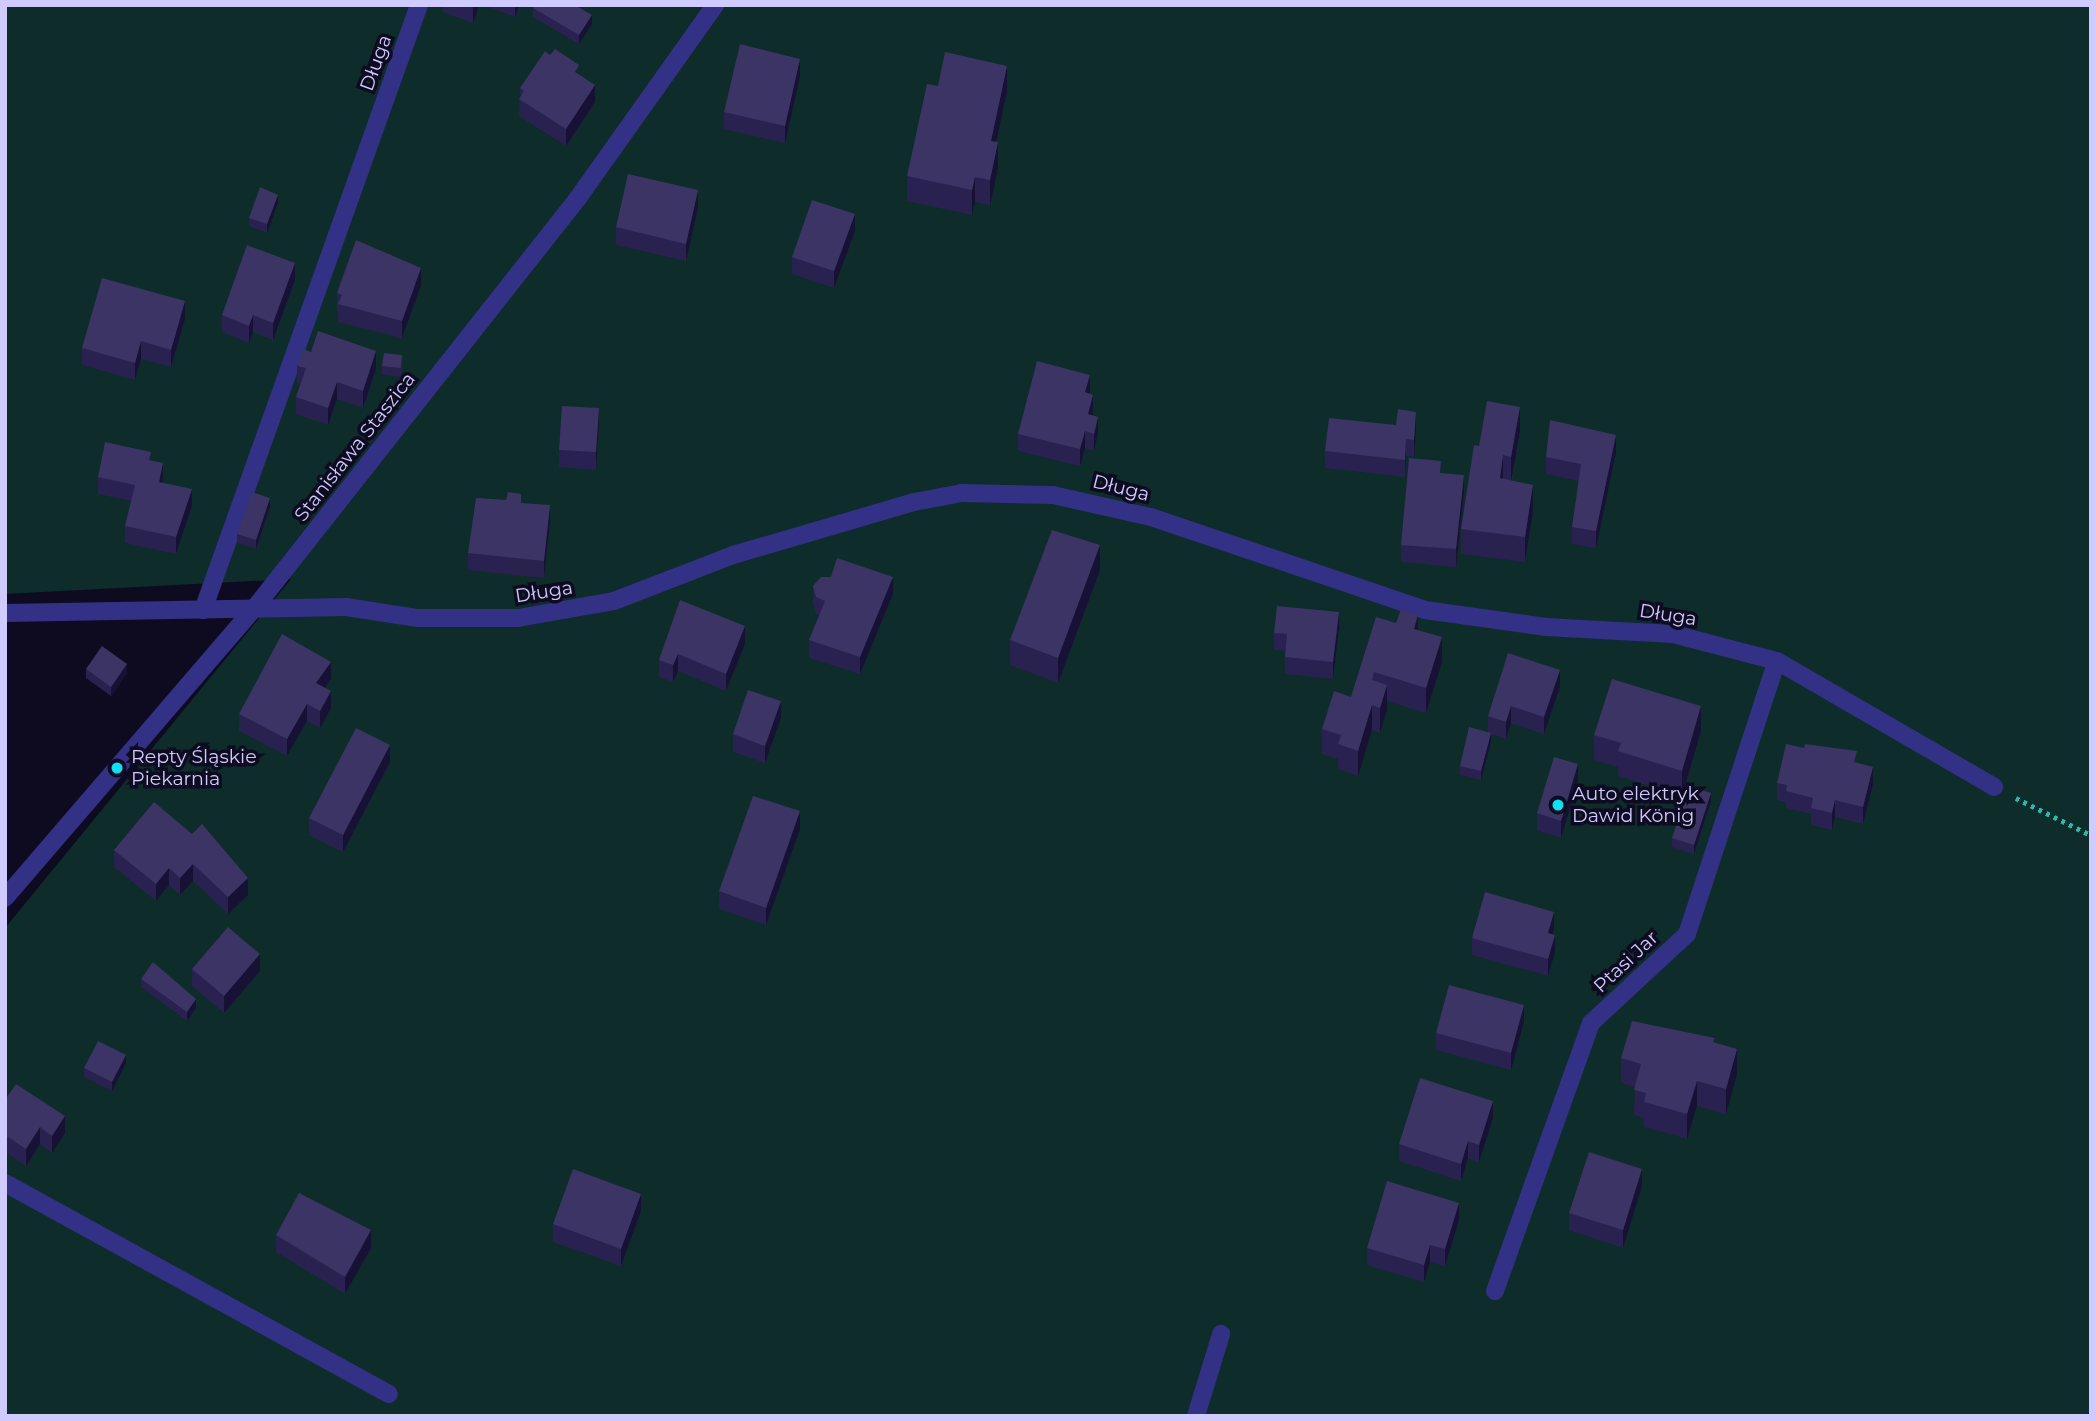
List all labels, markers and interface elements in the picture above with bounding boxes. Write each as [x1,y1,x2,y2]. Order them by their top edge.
street label: Długa [355,32,397,94]
street label: Stanisława Staszica [290,368,420,526]
street label: Długa [1090,470,1152,506]
street label: Długa [514,576,574,608]
street label: Długa [1638,599,1698,631]
place label: Repty Śląskie Piekarnia [131,746,257,790]
marker: Repty Śląskie Piekarnia [109,760,125,776]
place label: Auto elektryk Dawid König [1572,783,1699,827]
marker: Auto elektryk Dawid König [1550,797,1566,813]
street label: Ptasi Jar [1589,926,1663,998]

